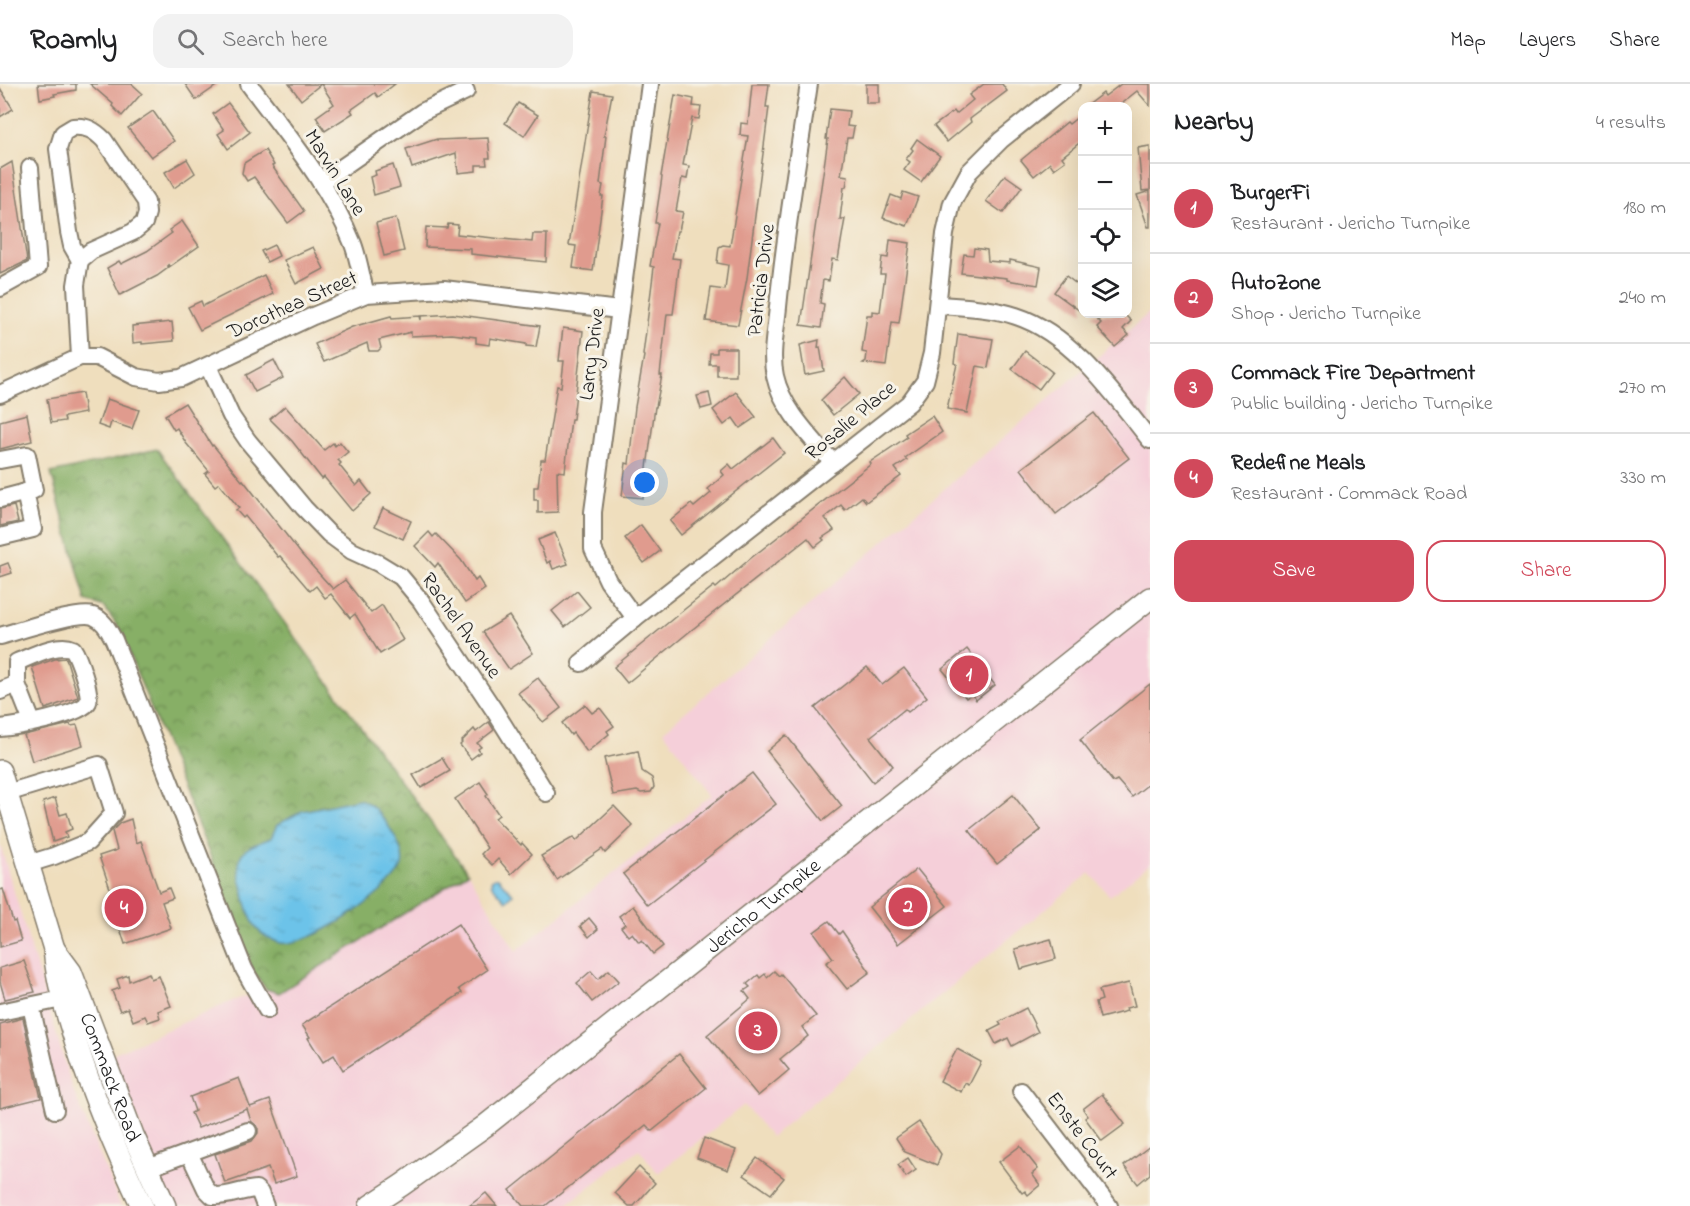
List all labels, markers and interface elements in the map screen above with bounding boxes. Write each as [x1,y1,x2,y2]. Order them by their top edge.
search box [153,14,573,68]
text: Roamly [30,21,117,62]
icon: search [174,25,207,58]
text: Search here [222,25,328,57]
text: Map [1450,26,1486,56]
text: Layers [1519,26,1576,56]
text: Share [1609,26,1660,56]
map controls [1078,102,1132,318]
button: + [1078,102,1132,156]
text: Nearby [1174,104,1253,142]
text: 4 results [1596,109,1666,138]
street label: Marvin Lane [296,124,373,223]
button: − [1078,156,1132,210]
text: BurgerFi [1231,178,1310,210]
text: 1 [1190,194,1197,223]
text: 180 m [1623,194,1666,223]
button: locate [1078,210,1132,264]
text: Restaurant · Jericho Turnpike [1231,210,1470,239]
street label: Patricia Drive [740,222,784,338]
street label: Dorothea Street [222,264,363,348]
button: layers [1078,264,1132,318]
text: AutoZone [1231,268,1321,300]
text: 2 [1189,284,1198,313]
text: 240 m [1619,284,1666,313]
text: Shop · Jericho Turnpike [1231,300,1421,329]
street label: Larry Drive [572,306,616,402]
text: Commack Fire Department [1231,358,1475,390]
street label: Rosalie Place [799,374,904,469]
text: 3 [1189,374,1198,403]
text: 270 m [1619,374,1666,403]
text: Public building · Jericho Turnpike [1231,390,1493,419]
text: Redefine Meals [1231,448,1366,480]
text: 4 [1189,464,1198,493]
text: 330 m [1620,464,1666,493]
your location [630,468,659,497]
text: Restaurant · Commack Road [1231,480,1467,509]
button: Save [1174,540,1414,602]
button: Share [1426,540,1666,602]
street label: Rachel Avenue [413,567,508,686]
pin: 1 [950,652,988,698]
street label: Jericho Turnpike [700,852,828,962]
pin: 2 [888,884,928,930]
pin: 4 [104,886,144,930]
pin: 3 [738,1008,777,1054]
street label: Commack Road [71,1009,147,1148]
street label: Enste Court [1038,1086,1125,1187]

